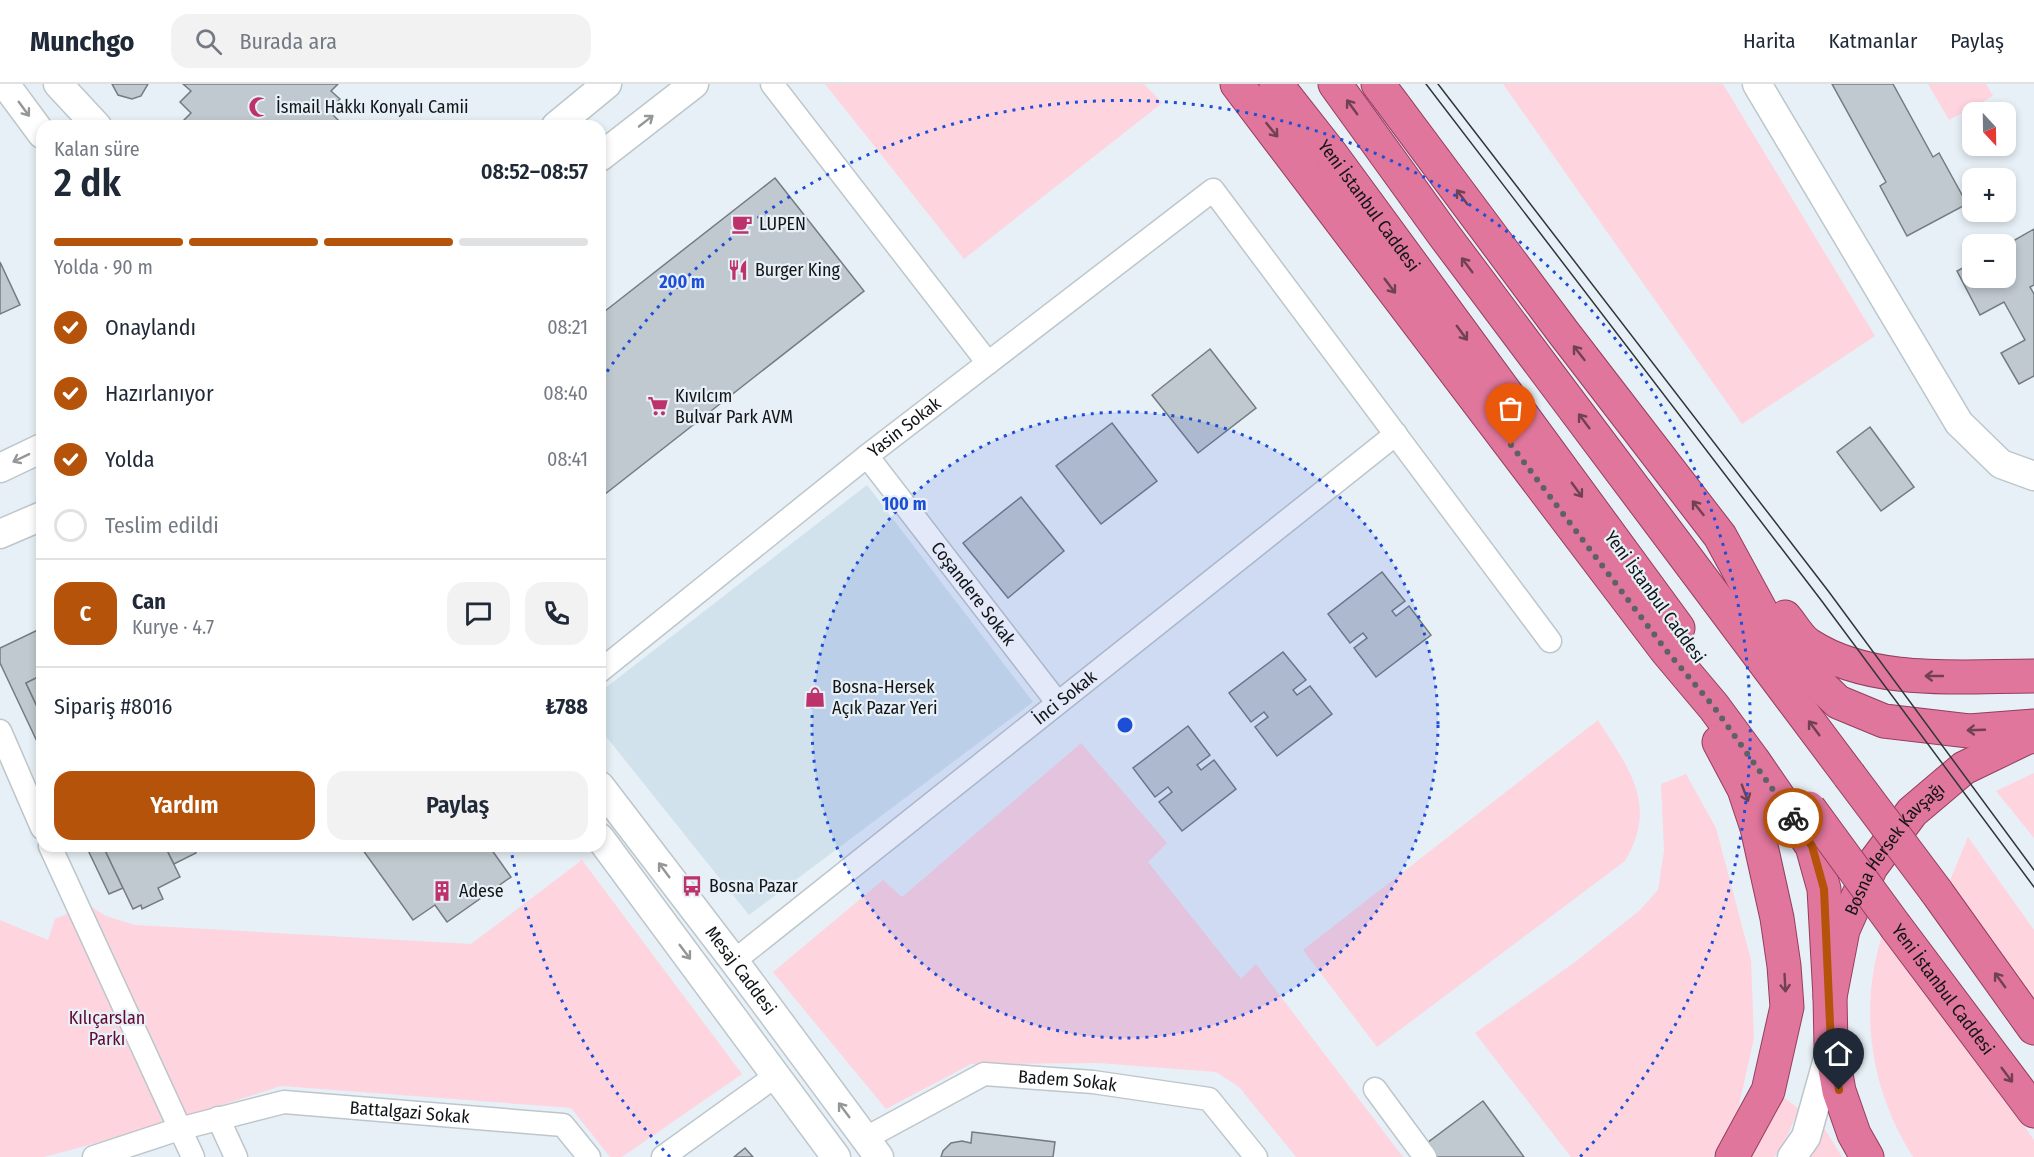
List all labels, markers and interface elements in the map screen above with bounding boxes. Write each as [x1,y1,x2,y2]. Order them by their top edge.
search box [171,14,591,68]
text: Munchgo [30,25,135,58]
icon: search [192,25,225,58]
text: Burada ara [240,28,337,55]
text: Harita [1743,28,1796,54]
text: Katmanlar [1829,28,1917,54]
text: Paylaş [1950,28,2004,54]
mosque icon: İsmail Hakkı Konyalı Camii [247,95,271,119]
place label: İsmail Hakkı Konyalı Camii [276,96,469,118]
one-way arrow [1346,100,1358,116]
one-way arrow [17,101,30,117]
north arrow [1962,102,2016,156]
map controls [1962,102,2016,288]
one-way arrow [638,114,654,127]
one-way arrow [1266,122,1279,138]
street label: Yeni İstanbul Caddesi [1313,135,1424,276]
text: Kalan süre [54,137,140,161]
text: 08:52–08:57 [481,158,588,185]
text: 2 dk [54,160,121,206]
button: + [1962,168,2016,222]
one-way arrow [1456,189,1469,205]
cafe icon: LUPEN [730,212,754,236]
place label: LUPEN [759,213,806,235]
button: − [1962,234,2016,288]
text: Yolda · 90 m [54,255,153,279]
restaurant icon: Burger King [726,258,750,282]
one-way arrow [1460,258,1473,274]
place label: Burger King [755,259,840,281]
text: 200 m [658,271,705,293]
one-way arrow [1384,277,1397,293]
icon: check [54,311,87,344]
text: Onaylandı [105,314,196,341]
text: 08:21 [547,315,588,339]
one-way arrow [1456,324,1468,340]
one-way arrow [1572,345,1585,361]
icon: check [54,377,87,410]
text: Hazırlanıyor [105,380,214,407]
text: 08:40 [543,381,588,405]
pin [1485,383,1536,445]
place label: Kıvılcım Bulvar Park AVM [675,385,793,428]
street label: Yasin Sokak [864,392,946,462]
icon: bag [1494,392,1527,425]
supermarket icon: Kıvılcım Bulvar Park AVM [646,394,670,418]
one-way arrow [1577,414,1590,430]
icon: check [54,443,87,476]
text: Yolda [105,446,155,473]
text: 08:41 [547,447,588,471]
one-way arrow [13,452,30,464]
one-way arrow [1571,482,1583,498]
text: 100 m [882,493,926,515]
one-way arrow [1691,500,1704,516]
text: Teslim edildi [105,512,219,539]
street label: Yeni İstanbul Caddesi [1600,527,1710,667]
street label: Coşandere Sokak [926,537,1021,651]
button: chat [447,582,510,645]
button: phone [525,582,588,645]
text: Can [132,588,166,615]
text: C [80,600,91,627]
text: Kurye · 4.7 [132,615,214,639]
street label: İnci Sokak [1029,665,1101,729]
one-way arrow [1924,670,1944,682]
place label: Bosna-Hersek Açık Pazar Yeri [832,676,937,719]
shop icon: Bosna-Hersek Açık Pazar Yeri [803,685,827,709]
text: Sipariş #8016 [54,693,172,720]
text: ₺788 [545,693,588,720]
centre of rings [1115,715,1135,735]
one-way arrow [1808,721,1820,737]
one-way arrow [1966,724,1986,735]
button: Yardım [54,771,315,840]
button: Paylaş [327,771,588,840]
street label: Bosna Hersek Kavşağı [1840,778,1949,919]
one-way arrow [1740,783,1751,802]
courier [1763,788,1823,848]
icon: bike [1777,802,1810,835]
one-way arrow [658,862,671,878]
bus stop icon: Bosna Pazar [680,874,704,898]
place label: Bosna Pazar [709,875,799,897]
building icon: Adese [430,879,454,903]
place label: Adese [459,880,504,902]
street label: Yeni İstanbul Caddesi [1887,920,1999,1059]
street label: Mesaj Caddesi [700,922,781,1019]
one-way arrow [679,943,692,959]
one-way arrow [1780,973,1791,993]
one-way arrow [1994,973,2006,989]
park label: Kılıçarslan Parkı [69,1007,145,1050]
pin [1813,1028,1864,1090]
icon: home [1822,1037,1855,1070]
street label: Badem Sokak [1017,1066,1119,1096]
one-way arrow [2001,1066,2013,1082]
street label: Battalgazi Sokak [349,1096,471,1128]
one-way arrow [838,1102,851,1118]

